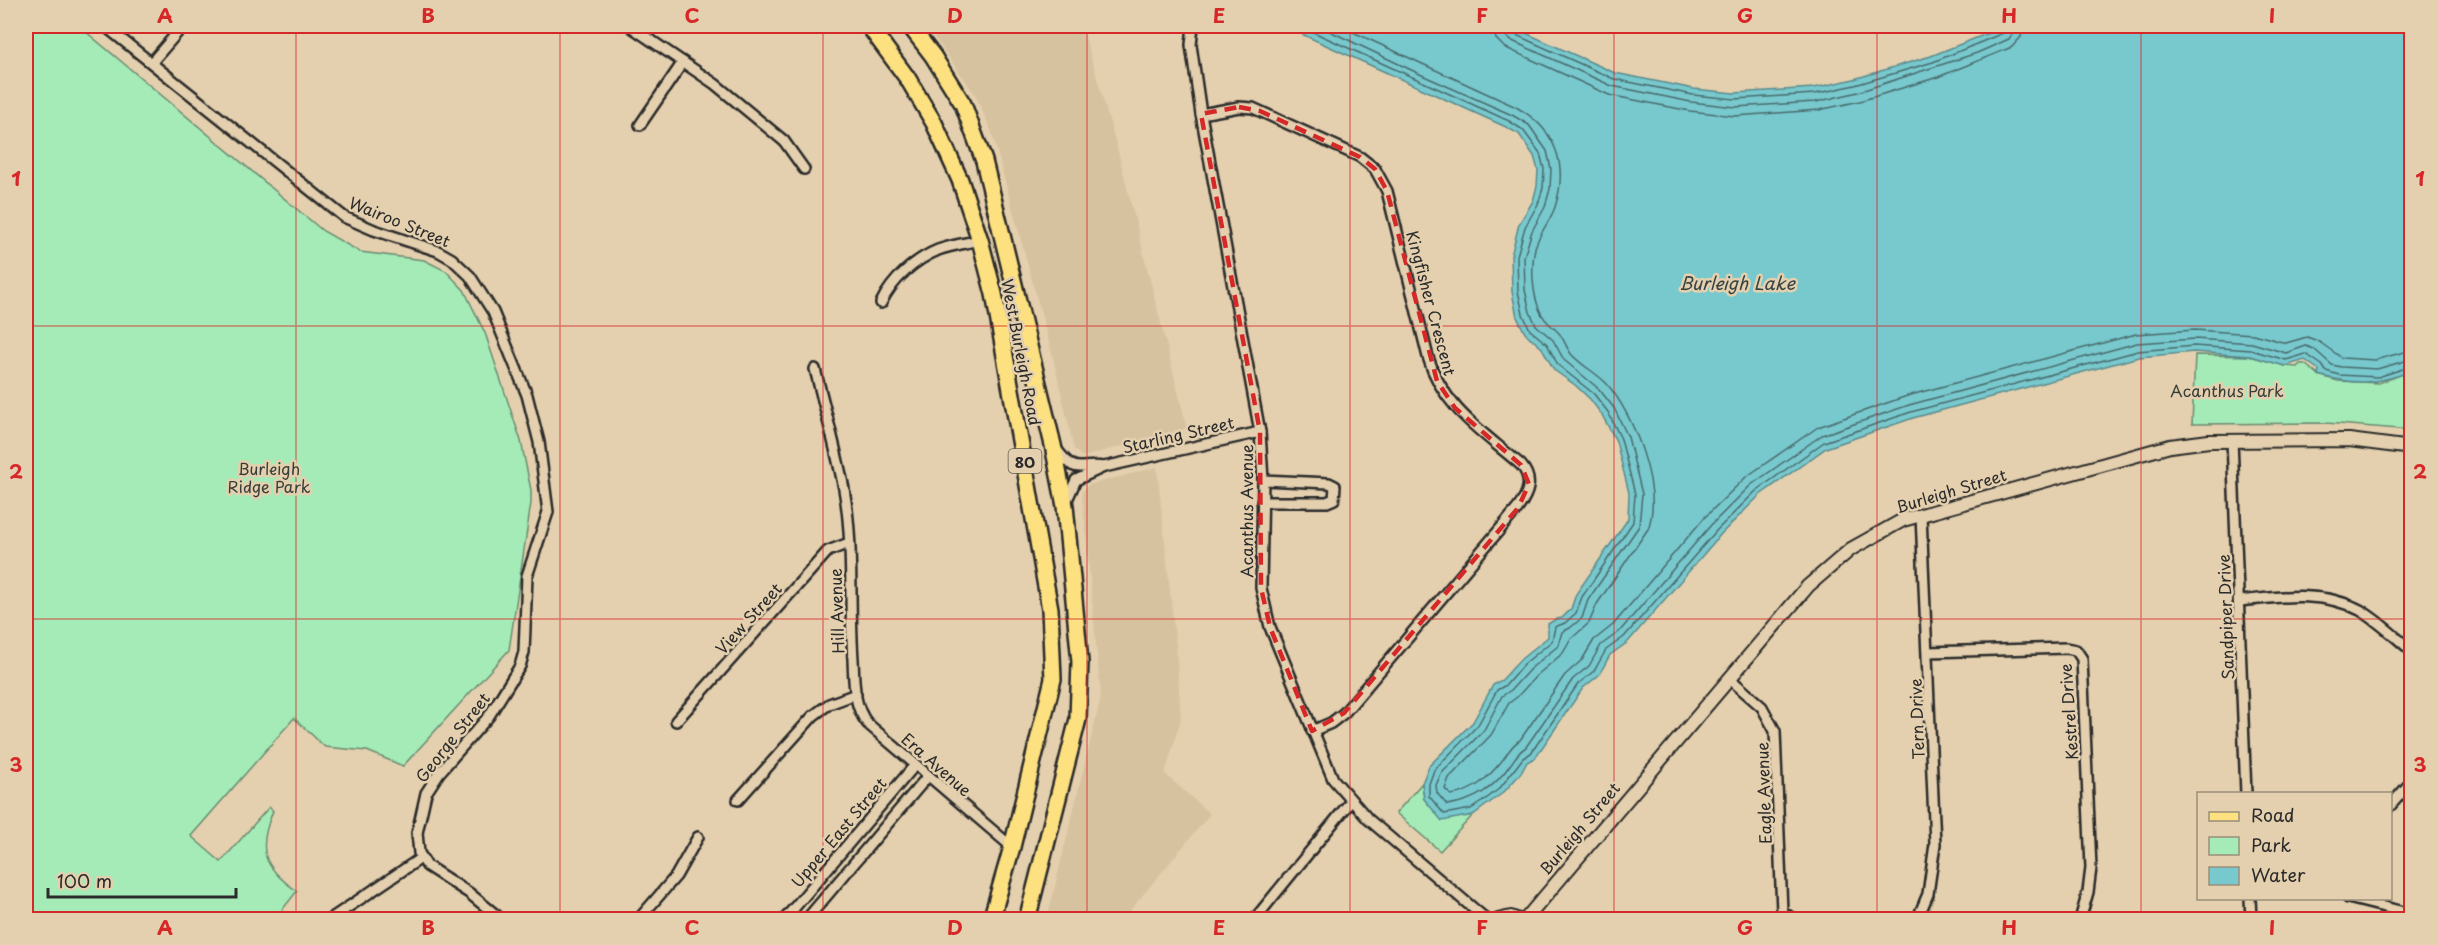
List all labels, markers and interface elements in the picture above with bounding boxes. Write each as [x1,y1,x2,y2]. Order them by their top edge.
text: A [157,0,173,30]
text: B [421,0,435,30]
text: C [684,0,700,30]
text: D [947,0,963,30]
text: E [1213,0,1225,30]
text: F [1476,0,1488,30]
text: G [1737,0,1753,30]
text: H [2001,0,2017,30]
text: I [2269,0,2275,30]
text: 1 [11,163,21,193]
text: 1 [2415,163,2425,193]
street label: Wairoo Street [346,190,455,252]
street label: Kingfisher Crescent [1401,228,1463,379]
water label: Burleigh Lake [1679,269,1796,296]
street label: West Burleigh Road [996,277,1048,427]
park label: Acanthus Park [2170,378,2284,402]
street label: Starling Street [1120,409,1237,459]
street label: Acanthus Avenue [1234,444,1258,578]
road number: 80 [1008,449,1042,473]
text: 2 [9,456,23,486]
park label: Burleigh Ridge Park [228,456,311,498]
text: 2 [2413,456,2427,486]
street label: Burleigh Street [1893,462,2010,518]
street label: Sandpiper Drive [2211,554,2239,680]
street label: Hill Avenue [823,568,849,654]
street label: View Street [709,576,787,659]
street label: Kestrel Drive [2053,663,2083,761]
street label: Tern Drive [1903,678,1929,760]
street label: George Street [409,686,495,787]
street label: Era Avenue [897,727,978,801]
street label: Eagle Avenue [1749,741,1777,844]
text: 3 [9,749,23,779]
text: 3 [2413,749,2427,779]
street label: Upper East Street [785,772,891,892]
street label: Burleigh Street [1533,776,1625,880]
legend [2197,792,2392,900]
text: Road [2251,801,2295,828]
text: Park [2251,831,2291,858]
scale bar [48,861,236,899]
text: Water [2251,861,2306,888]
text: 100 m [57,867,112,894]
text: A [157,912,173,942]
text: B [421,912,435,942]
text: C [684,912,700,942]
text: D [947,912,963,942]
text: E [1213,912,1225,942]
text: F [1476,912,1488,942]
text: G [1737,912,1753,942]
text: H [2001,912,2017,942]
text: I [2269,912,2275,942]

